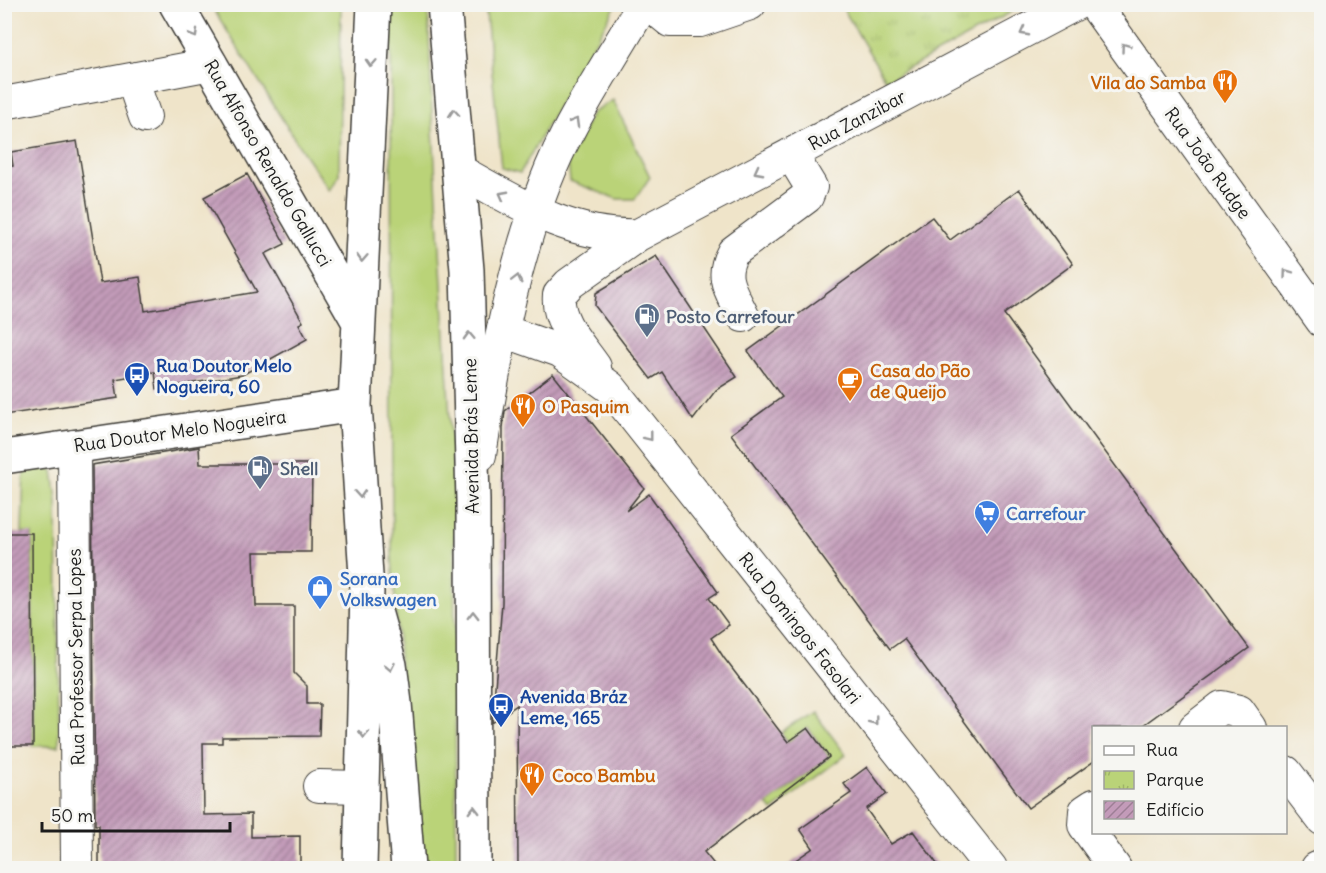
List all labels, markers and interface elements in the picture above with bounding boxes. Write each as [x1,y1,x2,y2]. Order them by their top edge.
one-way arrow [1020,25,1030,36]
one-way arrow [186,28,198,38]
one-way arrow [1121,42,1132,53]
street label: Rua Alfonso Renaldo Gallucci [199,55,337,271]
one-way arrow [364,58,377,67]
restaurant icon: Vila do Samba [1210,67,1240,105]
place label: Vila do Samba [1091,71,1206,94]
street label: Rua Zanzibar [804,84,910,155]
street label: Rua João Rudge [1160,103,1256,223]
one-way arrow [448,108,461,118]
one-way arrow [567,117,579,128]
one-way arrow [754,164,765,176]
one-way arrow [499,191,510,202]
one-way arrow [356,253,369,262]
one-way arrow [1284,269,1295,280]
one-way arrow [510,274,522,284]
fuel station icon: Posto Carrefour [632,301,662,339]
place label: Posto Carrefour [666,305,795,328]
one-way arrow [463,332,475,341]
place label: Rua Doutor Melo Nogueira, 60 [156,354,292,398]
street label: Avenida Brás Leme [458,358,484,514]
place label: Casa do Pão de Queijo [870,359,970,403]
bus stop icon: Rua Doutor Melo Nogueira, 60 [122,360,152,398]
cafe icon: Casa do Pão de Queijo [835,365,865,403]
restaurant icon: O Pasquim [508,391,538,429]
place label: O Pasquim [542,395,630,418]
street label: Rua Doutor Melo Nogueira [72,405,288,457]
one-way arrow [642,430,653,441]
fuel station icon: Shell [245,453,275,491]
place label: Shell [280,457,318,480]
one-way arrow [353,490,366,499]
supermarket icon: Carrefour [972,498,1002,536]
place label: Carrefour [1006,502,1086,525]
street label: Rua Professor Serpa Lopes [63,548,89,766]
street label: Rua Domingos Fasolari [734,548,866,708]
place label: Sorana Volkswagen [340,567,437,611]
shop icon: Sorana Volkswagen [305,573,335,611]
one-way arrow [467,611,479,620]
one-way arrow [383,662,396,672]
place label: Avenida Bráz Leme, 165 [520,685,628,729]
bus stop icon: Avenida Bráz Leme, 165 [486,691,516,729]
one-way arrow [867,715,878,726]
legend [1092,726,1287,834]
one-way arrow [357,729,370,738]
text: Rua [1146,738,1178,761]
restaurant icon: Coco Bambu [517,760,547,798]
place label: Coco Bambu [552,764,656,787]
text: Parque [1146,768,1204,791]
scale bar [42,795,230,833]
text: Edifício [1146,798,1204,821]
text: 50 m [51,804,93,827]
one-way arrow [468,806,480,815]

